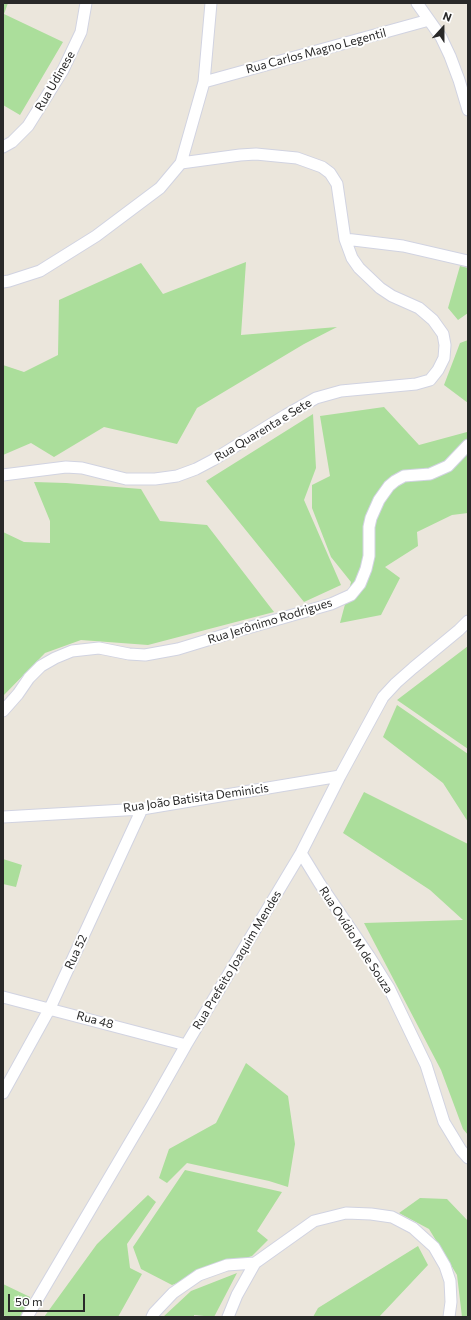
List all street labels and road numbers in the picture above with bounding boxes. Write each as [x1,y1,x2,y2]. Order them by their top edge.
street label: Rua Carlos Magno Legentil [244,25,388,77]
street label: Rua Udinese [32,48,78,114]
street label: Rua Quarenta e Sete [212,395,314,465]
street label: Rua Jerônimo Rodrigues [206,595,334,647]
street label: Rua João Batisita Deminicis [122,781,270,815]
street label: Rua Ovídio M de Souza [316,884,396,996]
street label: Rua Prefeito Joaquim Mendes [190,888,284,1032]
street label: Rua 52 [62,932,90,972]
street label: Rua 48 [75,1008,115,1032]

